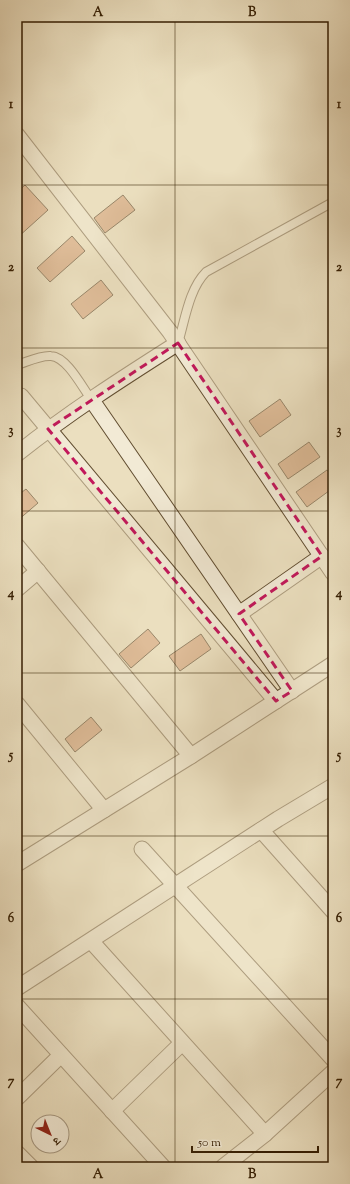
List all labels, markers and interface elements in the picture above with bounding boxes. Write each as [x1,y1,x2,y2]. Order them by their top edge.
text: A [93,4,104,22]
text: B [248,4,257,22]
text: 1 [9,96,14,114]
text: 1 [337,96,342,114]
text: 2 [8,259,15,277]
text: 2 [336,259,343,277]
text: 3 [8,422,14,440]
text: 3 [336,422,342,440]
text: 4 [7,585,15,603]
text: 4 [335,585,343,603]
text: 5 [8,747,14,765]
text: 5 [336,747,342,765]
text: 6 [8,910,15,928]
text: 6 [336,910,343,928]
text: 7 [8,1073,15,1091]
text: 7 [336,1073,343,1091]
north arrow [30,1114,70,1154]
scale bar [192,1128,318,1154]
text: उ [48,1132,64,1149]
text: 50 m [197,1134,221,1152]
text: A [93,1166,104,1184]
text: B [248,1166,257,1184]

